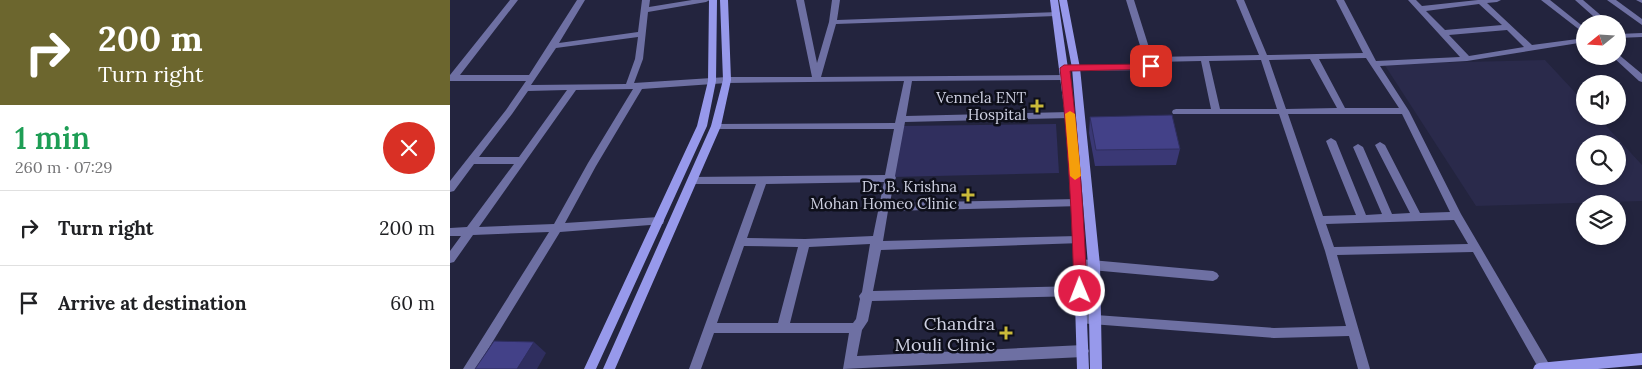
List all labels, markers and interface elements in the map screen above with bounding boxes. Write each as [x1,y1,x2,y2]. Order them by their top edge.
north arrow [1576,15,1626,65]
map controls [1576,15,1626,245]
text: 200 m [98,16,203,61]
icon: right [15,20,80,85]
pin [1130,45,1172,87]
icon: arrive [1137,52,1165,80]
text: Turn right [98,60,203,88]
button: sound [1576,75,1626,125]
place label: Vennela ENT Hospital [935,88,1026,124]
marker: Vennela ENT Hospital [1030,99,1044,113]
text: 1 min [15,119,90,157]
button: close [383,122,435,174]
button: search [1576,135,1626,185]
text: 260 m · 07:29 [15,157,113,177]
place label: Dr. B. Krishna Mohan Homeo Clinic [810,177,957,213]
marker: Dr. B. Krishna Mohan Homeo Clinic [961,188,975,202]
button: layers [1576,195,1626,245]
icon: right [15,214,43,242]
text: Turn right [58,216,154,240]
text: 200 m [379,216,435,240]
position arrow [1053,264,1105,316]
icon: arrive [15,289,43,317]
text: Arrive at destination [58,291,247,315]
text: 60 m [390,291,435,315]
place label: Chandra Mouli Clinic [895,312,995,356]
marker: Chandra Mouli Clinic [999,326,1013,340]

